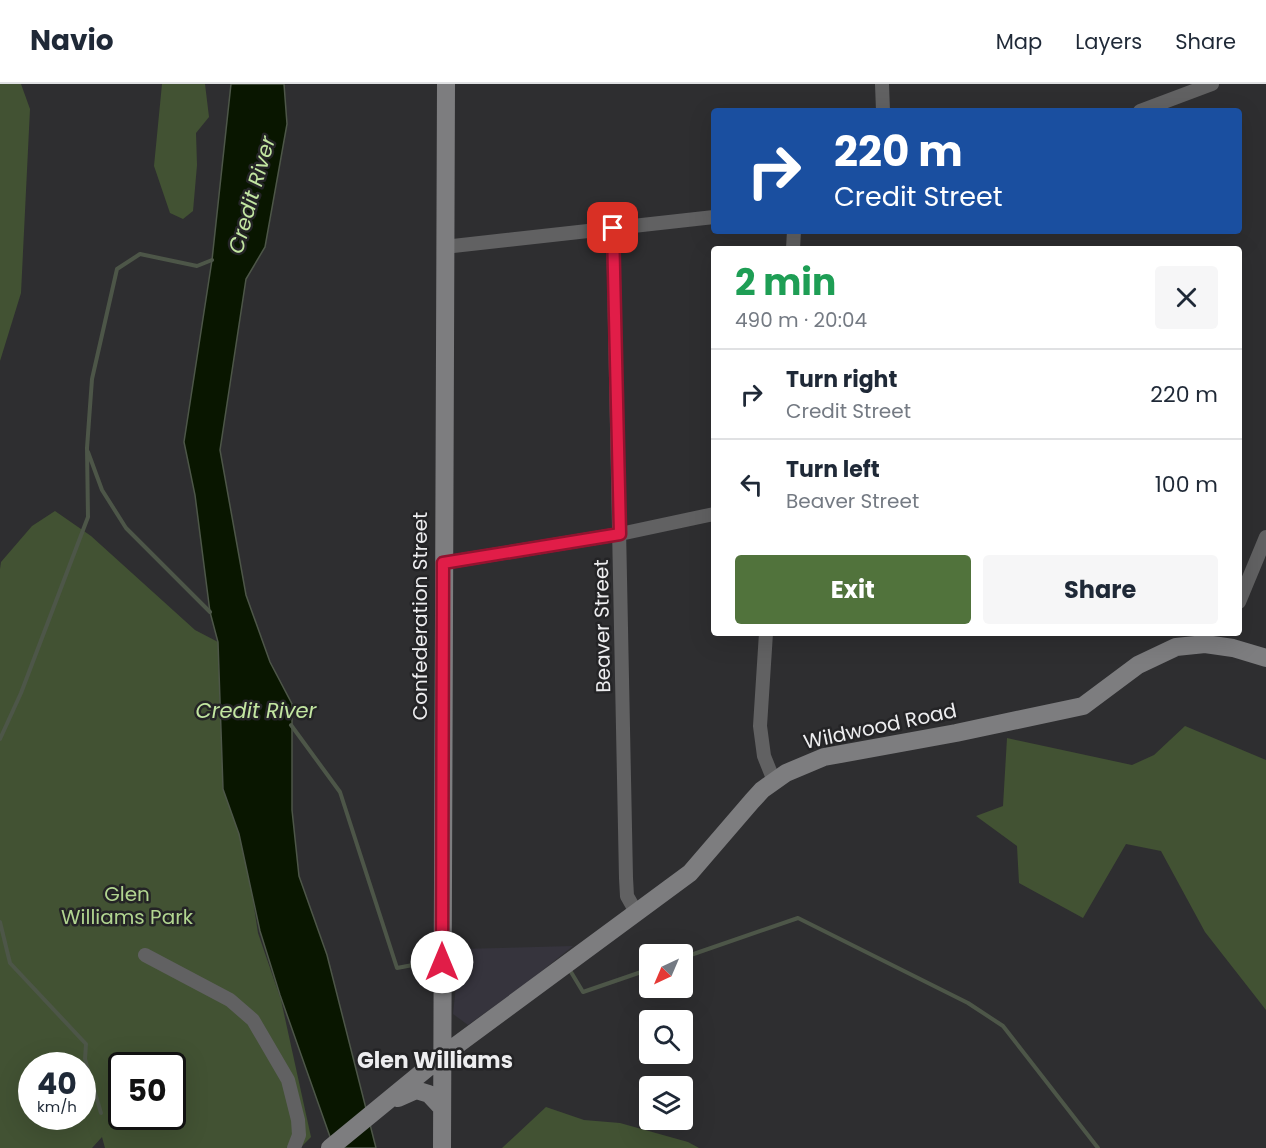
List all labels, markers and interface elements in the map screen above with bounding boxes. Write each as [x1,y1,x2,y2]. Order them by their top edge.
text: Navio [30,21,114,60]
text: Map [996,27,1042,56]
text: Layers [1075,27,1142,56]
text: Share [1175,27,1236,56]
text: 220 m [834,122,963,181]
water label: Credit River [221,132,282,257]
icon: right [735,132,813,210]
text: Credit Street [834,178,1003,215]
pin [587,202,638,253]
icon: arrive [596,211,629,244]
text: 2 min [735,257,836,308]
button: close [1155,266,1218,329]
text: 490 m · 20:04 [735,306,867,334]
text: Turn right [786,364,897,395]
icon: right [735,378,768,411]
text: 220 m [1150,379,1218,410]
text: Credit Street [786,397,911,425]
text: Turn left [786,454,880,485]
icon: left [735,468,768,501]
text: 100 m [1155,469,1218,500]
text: Beaver Street [786,487,919,515]
street label: Confederation Street [406,512,434,720]
button: Exit [735,555,971,624]
button: Share [983,555,1218,624]
street label: Beaver Street [587,559,617,693]
water label: Credit River [196,696,318,725]
street label: Wildwood Road [801,696,959,756]
park label: Glen Williams Park [61,880,194,931]
position arrow [410,930,474,994]
north arrow [639,944,693,998]
map controls [639,944,693,1130]
button: search [639,1010,693,1064]
district label: Glen Williams [357,1045,513,1076]
speed limit sign: 50 [108,1052,186,1130]
text: 40 [37,1062,77,1105]
button: layers [639,1076,693,1130]
text: km/h [37,1096,77,1117]

